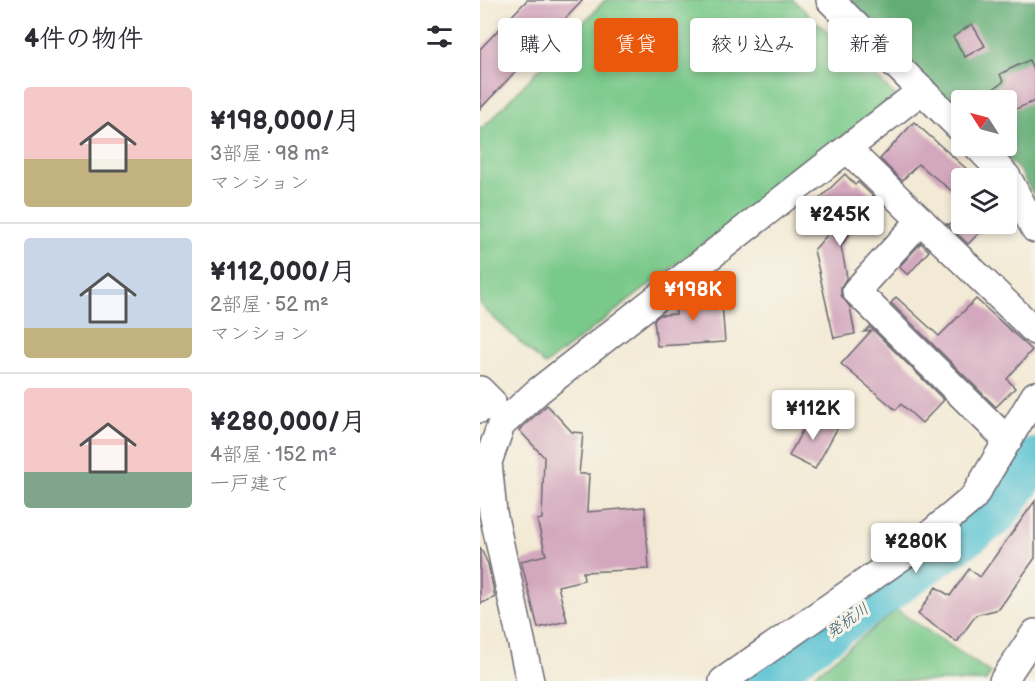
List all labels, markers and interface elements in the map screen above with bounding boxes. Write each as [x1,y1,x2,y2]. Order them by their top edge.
chip: 購入 [498,18,582,72]
chip: 賃貸 [594,18,678,72]
chip: 絞り込み [690,18,816,72]
chip: 新着 [828,18,912,72]
icon: filters [423,20,456,53]
text: 4件の物件 [24,24,143,55]
north arrow [951,90,1017,156]
map controls [951,90,1017,234]
text: ¥198,000/月 [210,106,361,137]
icon: home [72,111,144,183]
text: 3部屋 · 98 m² [210,142,329,166]
button: layers [951,168,1017,234]
text: マンション [210,171,309,195]
pin: ¥245K [798,196,882,247]
text: ¥245K [810,203,870,227]
text: ¥112,000/月 [210,257,356,288]
icon: home [72,262,144,334]
pin: ¥198K [651,271,735,322]
text: ¥198K [664,278,722,302]
text: 2部屋 · 52 m² [210,293,329,317]
text: マンション [210,322,309,346]
pin: ¥112K [771,390,855,441]
text: ¥112K [786,397,840,421]
text: ¥280,000/月 [210,407,366,438]
icon: home [72,412,144,484]
text: 4部屋 · 152 m² [210,443,337,467]
text: 一戸建て [210,472,290,496]
pin: ¥280K [874,523,958,574]
text: ¥280K [885,530,947,554]
water label: 発杭川 [823,600,873,643]

